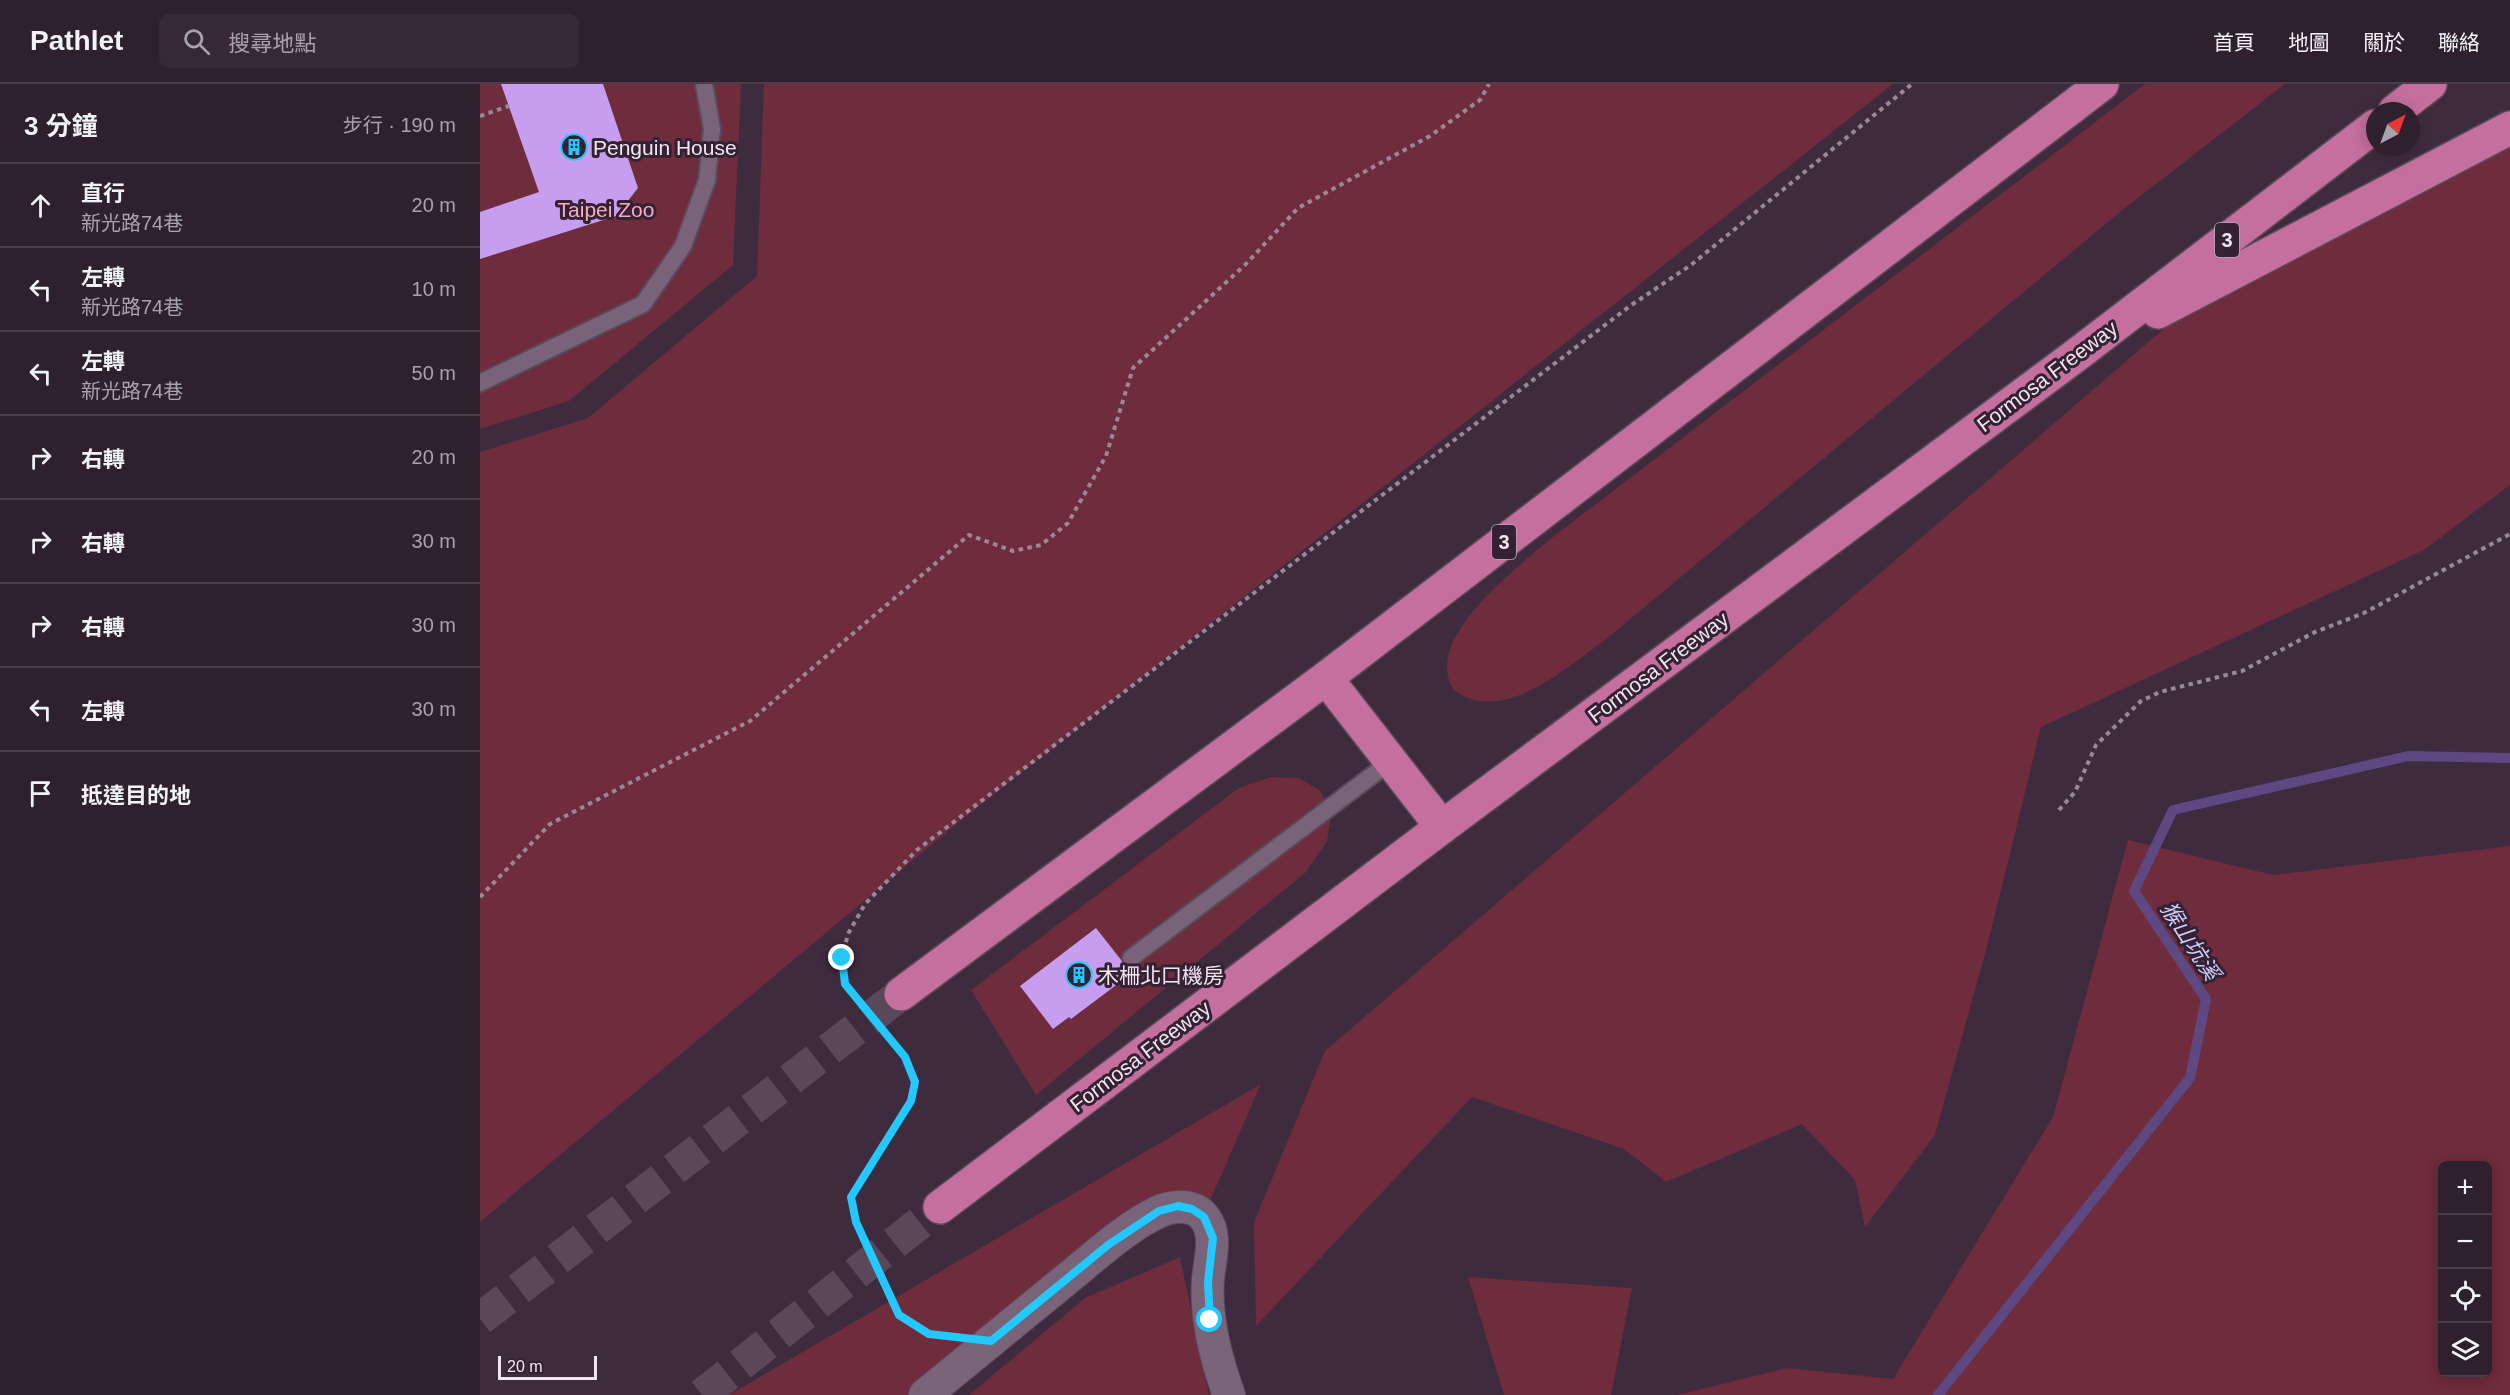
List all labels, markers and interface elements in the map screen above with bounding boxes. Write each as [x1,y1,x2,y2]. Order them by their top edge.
search box [159,14,579,68]
text: Pathlet [30,25,123,56]
icon: search [180,25,213,58]
text: 搜尋地點 [228,31,316,56]
text: 首頁 [2213,31,2255,54]
text: 地圖 [2288,31,2330,54]
text: 關於 [2363,31,2405,54]
text: 聯絡 [2438,31,2480,54]
north arrow [2366,102,2420,156]
text: 3 分鐘 [24,111,98,141]
text: 步行 · 190 m [343,114,456,136]
building icon: Penguin House [559,132,589,162]
place label: Penguin House [593,136,737,159]
text: 直行 [81,181,125,206]
icon: ahead [24,189,57,222]
text: 20 m [412,194,456,216]
park label: Taipei Zoo [558,198,654,221]
text: 新光路74巷 [81,212,183,234]
road number: 3 [2215,223,2239,257]
text: 左轉 [81,265,125,290]
icon: left [24,273,57,306]
text: 10 m [412,278,456,300]
text: 新光路74巷 [81,296,183,318]
street label: Formosa Freeway [1973,316,2122,436]
text: 左轉 [81,349,125,374]
icon: left [24,357,57,390]
text: 50 m [412,362,456,384]
text: 新光路74巷 [81,380,183,402]
icon: right [24,441,57,474]
text: 20 m [412,446,456,468]
text: 右轉 [81,447,125,472]
icon: right [24,525,57,558]
road number: 3 [1492,525,1516,559]
text: 30 m [412,530,456,552]
text: 右轉 [81,531,125,556]
street label: Formosa Freeway [1584,607,1733,727]
icon: right [24,609,57,642]
text: 30 m [412,614,456,636]
text: 右轉 [81,615,125,640]
icon: left [24,693,57,726]
text: 30 m [412,698,456,720]
text: 左轉 [81,699,125,724]
icon: arrive [24,777,57,810]
text: 抵達目的地 [81,783,191,808]
water label: 猴山坑溪 [2156,897,2226,987]
route end [828,944,854,970]
building icon: 木柵北口機房 [1064,960,1094,990]
place label: 木柵北口機房 [1098,964,1224,987]
street label: Formosa Freeway [1066,996,1215,1116]
map controls [2438,1161,2492,1377]
button: + [2438,1161,2492,1215]
button: − [2438,1215,2492,1269]
button: locate [2438,1269,2492,1323]
route start [1196,1306,1222,1332]
button: layers [2438,1323,2492,1377]
scale bar [498,1353,597,1380]
text: 20 m [507,1358,543,1375]

